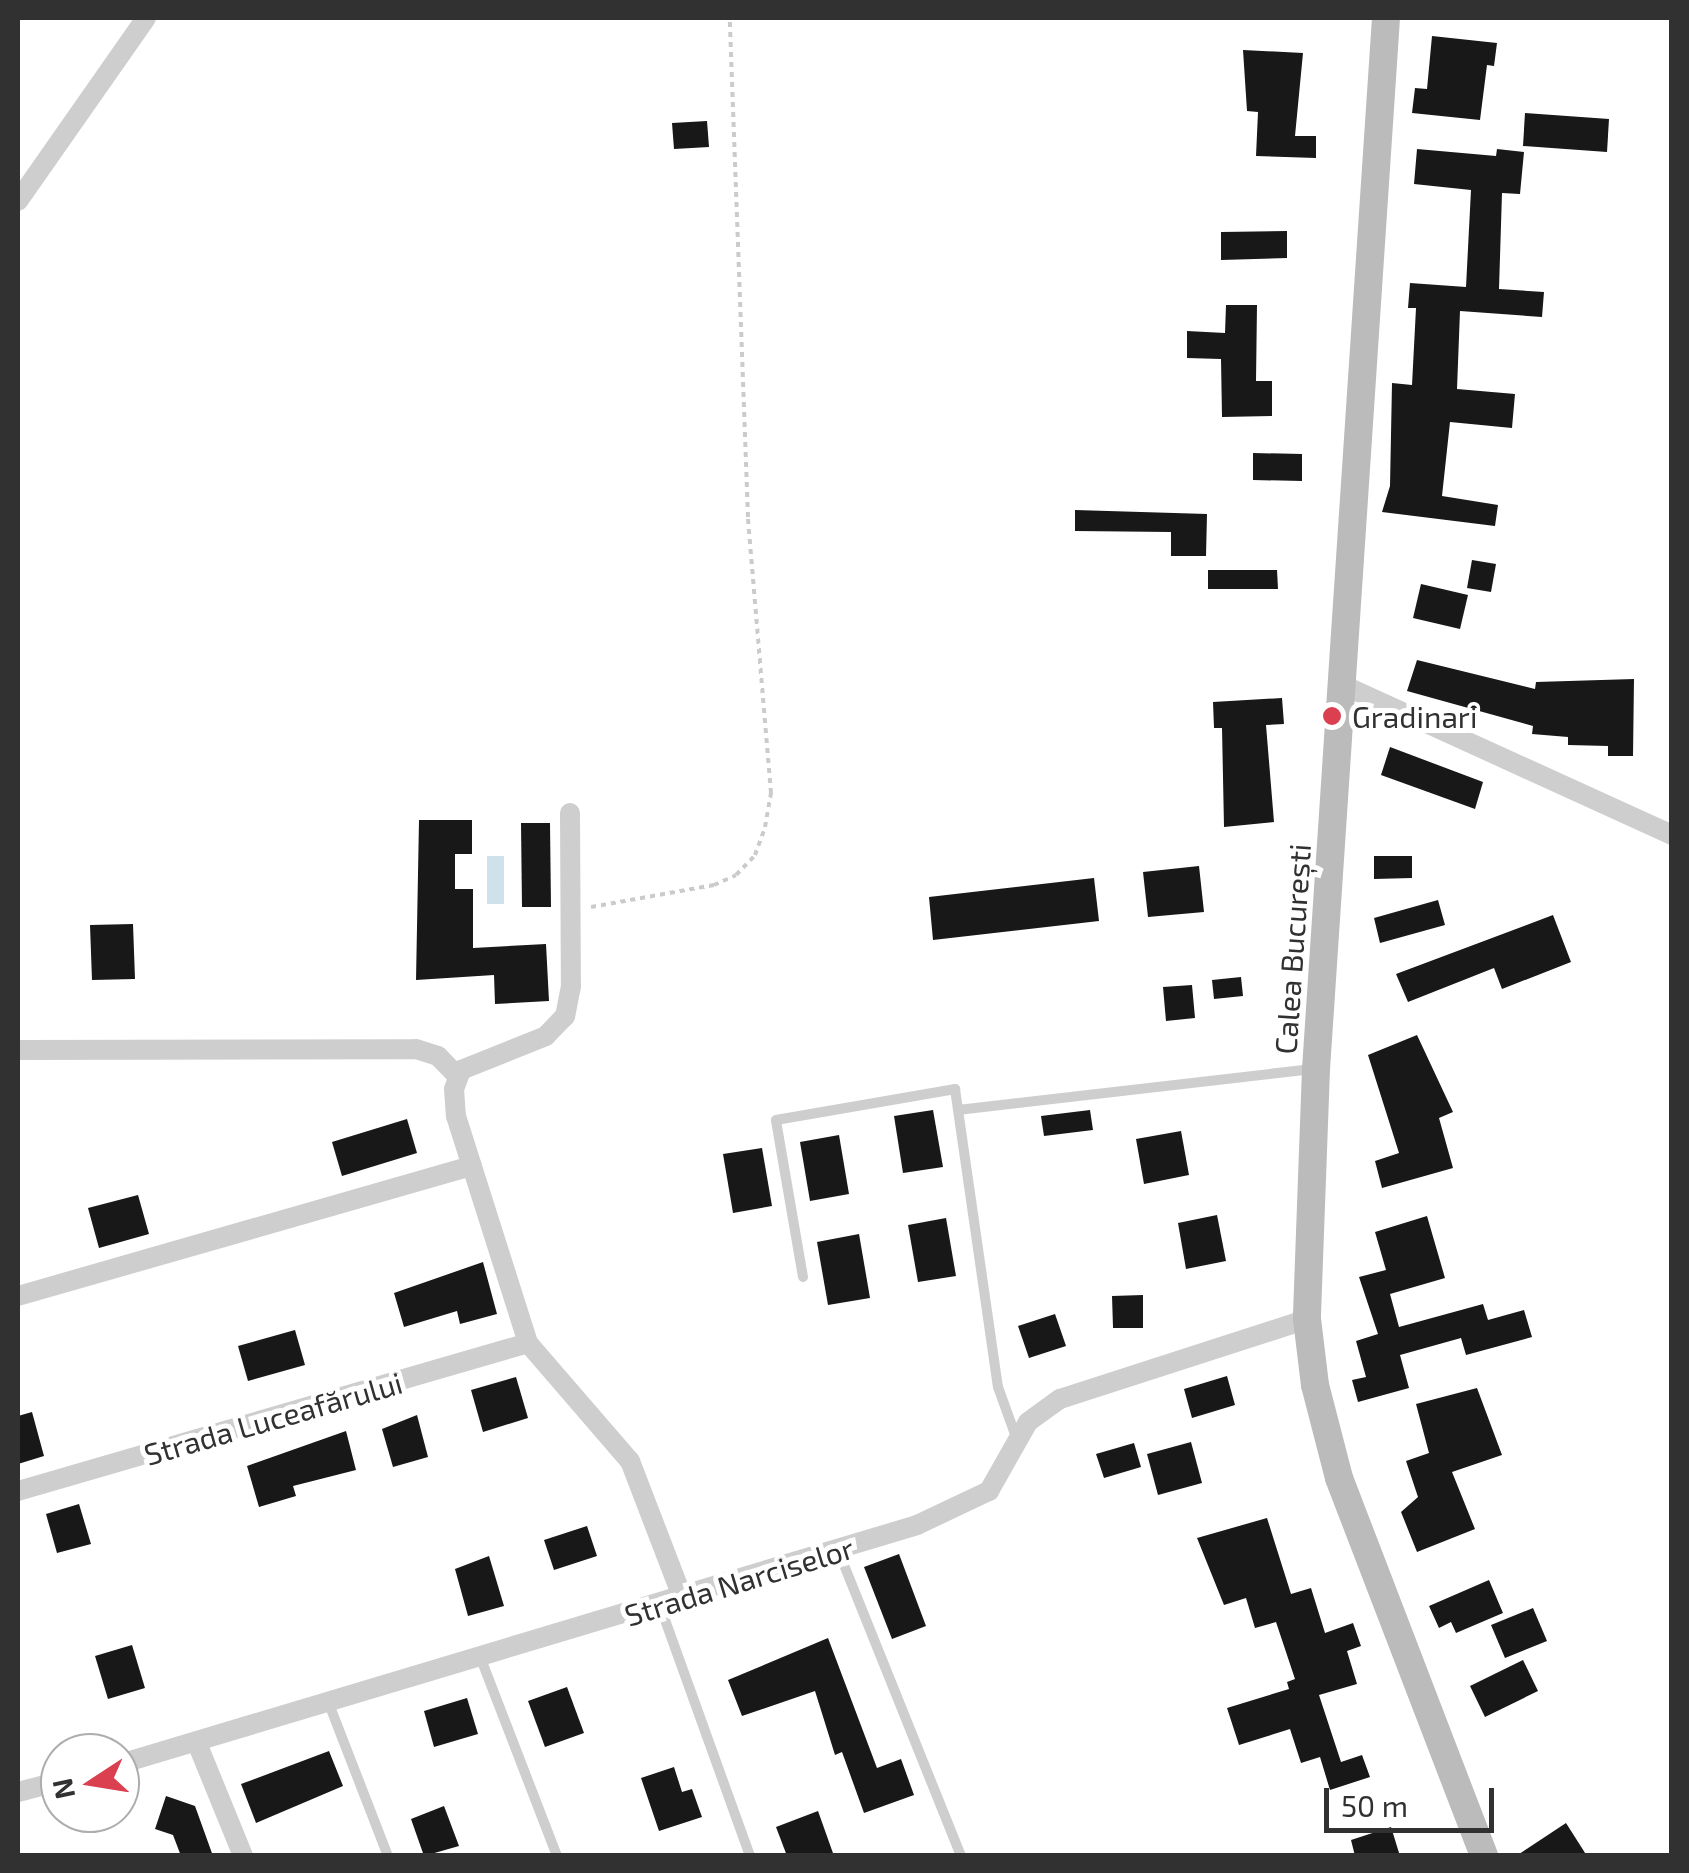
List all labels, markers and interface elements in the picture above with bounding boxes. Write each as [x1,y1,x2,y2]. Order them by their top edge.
place label: Gradinari [1352,698,1477,734]
marker: Gradinari [1321,705,1343,727]
street label: Calea București [1267,842,1317,1056]
street label: Strada Luceafărului [140,1364,406,1472]
street label: Strada Narciselor [620,1529,858,1633]
north arrow [40,1733,140,1833]
scale bar [1329,1768,1499,1830]
text: N [44,1775,81,1802]
text: 50 m [1341,1787,1408,1823]

